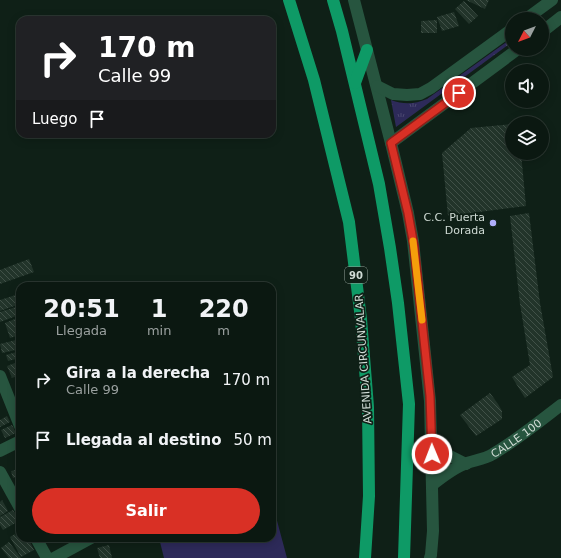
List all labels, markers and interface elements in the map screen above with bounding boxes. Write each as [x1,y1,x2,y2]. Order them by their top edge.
north arrow [505,12,549,56]
map controls [505,12,549,160]
text: 170 m [98,31,195,64]
icon: right [32,32,84,84]
button: sound [505,64,549,108]
text: Calle 99 [98,65,171,86]
pin [442,76,476,110]
icon: arrive [448,82,470,104]
icon: arrive [86,108,108,130]
text: Luego [32,110,78,128]
button: layers [505,116,549,160]
place label: C.C. Puerta Dorada [423,211,485,237]
marker: C.C. Puerta Dorada [488,218,498,228]
road number: 90 [345,267,367,283]
street label: AVENIDA CIRCUNVALAR [352,293,375,424]
text: 20:51 [43,295,120,323]
text: 1 [151,295,167,323]
text: 220 [199,295,249,323]
text: Llegada [56,323,107,338]
text: min [147,323,171,338]
text: m [217,323,230,338]
text: Gira a la derecha [66,364,210,382]
icon: right [32,369,54,391]
text: 170 m [222,371,270,389]
text: Calle 99 [66,382,119,397]
street label: CALLE 100 [489,416,544,461]
icon: arrive [32,429,54,451]
text: Llegada al destino [66,431,221,449]
text: 50 m [233,431,272,449]
position arrow [411,433,453,475]
button: Salir [32,488,260,534]

